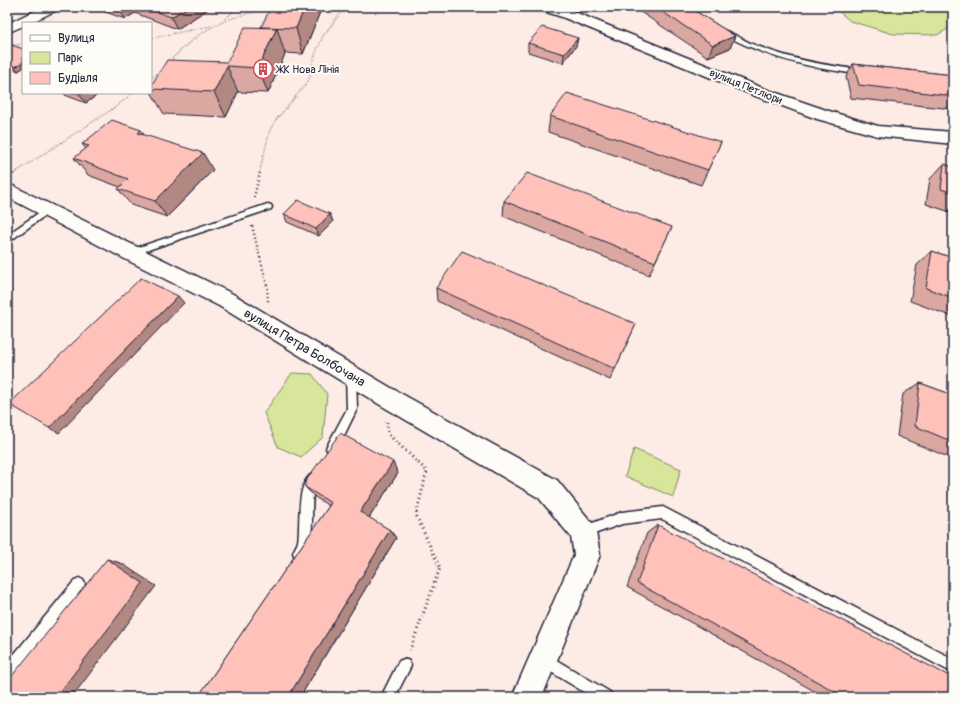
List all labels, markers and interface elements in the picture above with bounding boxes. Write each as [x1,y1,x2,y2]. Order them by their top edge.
legend [22,22,152,94]
text: Вулиця [58,31,95,46]
text: Парк [58,51,83,66]
building icon: ЖК Нова Лінія [252,58,274,80]
place label: ЖК Нова Лінія [275,63,339,76]
street label: вулиця Петлюри [708,66,784,107]
text: Будівля [58,71,98,86]
street label: вулиця Петра Болбочана [241,305,368,390]

